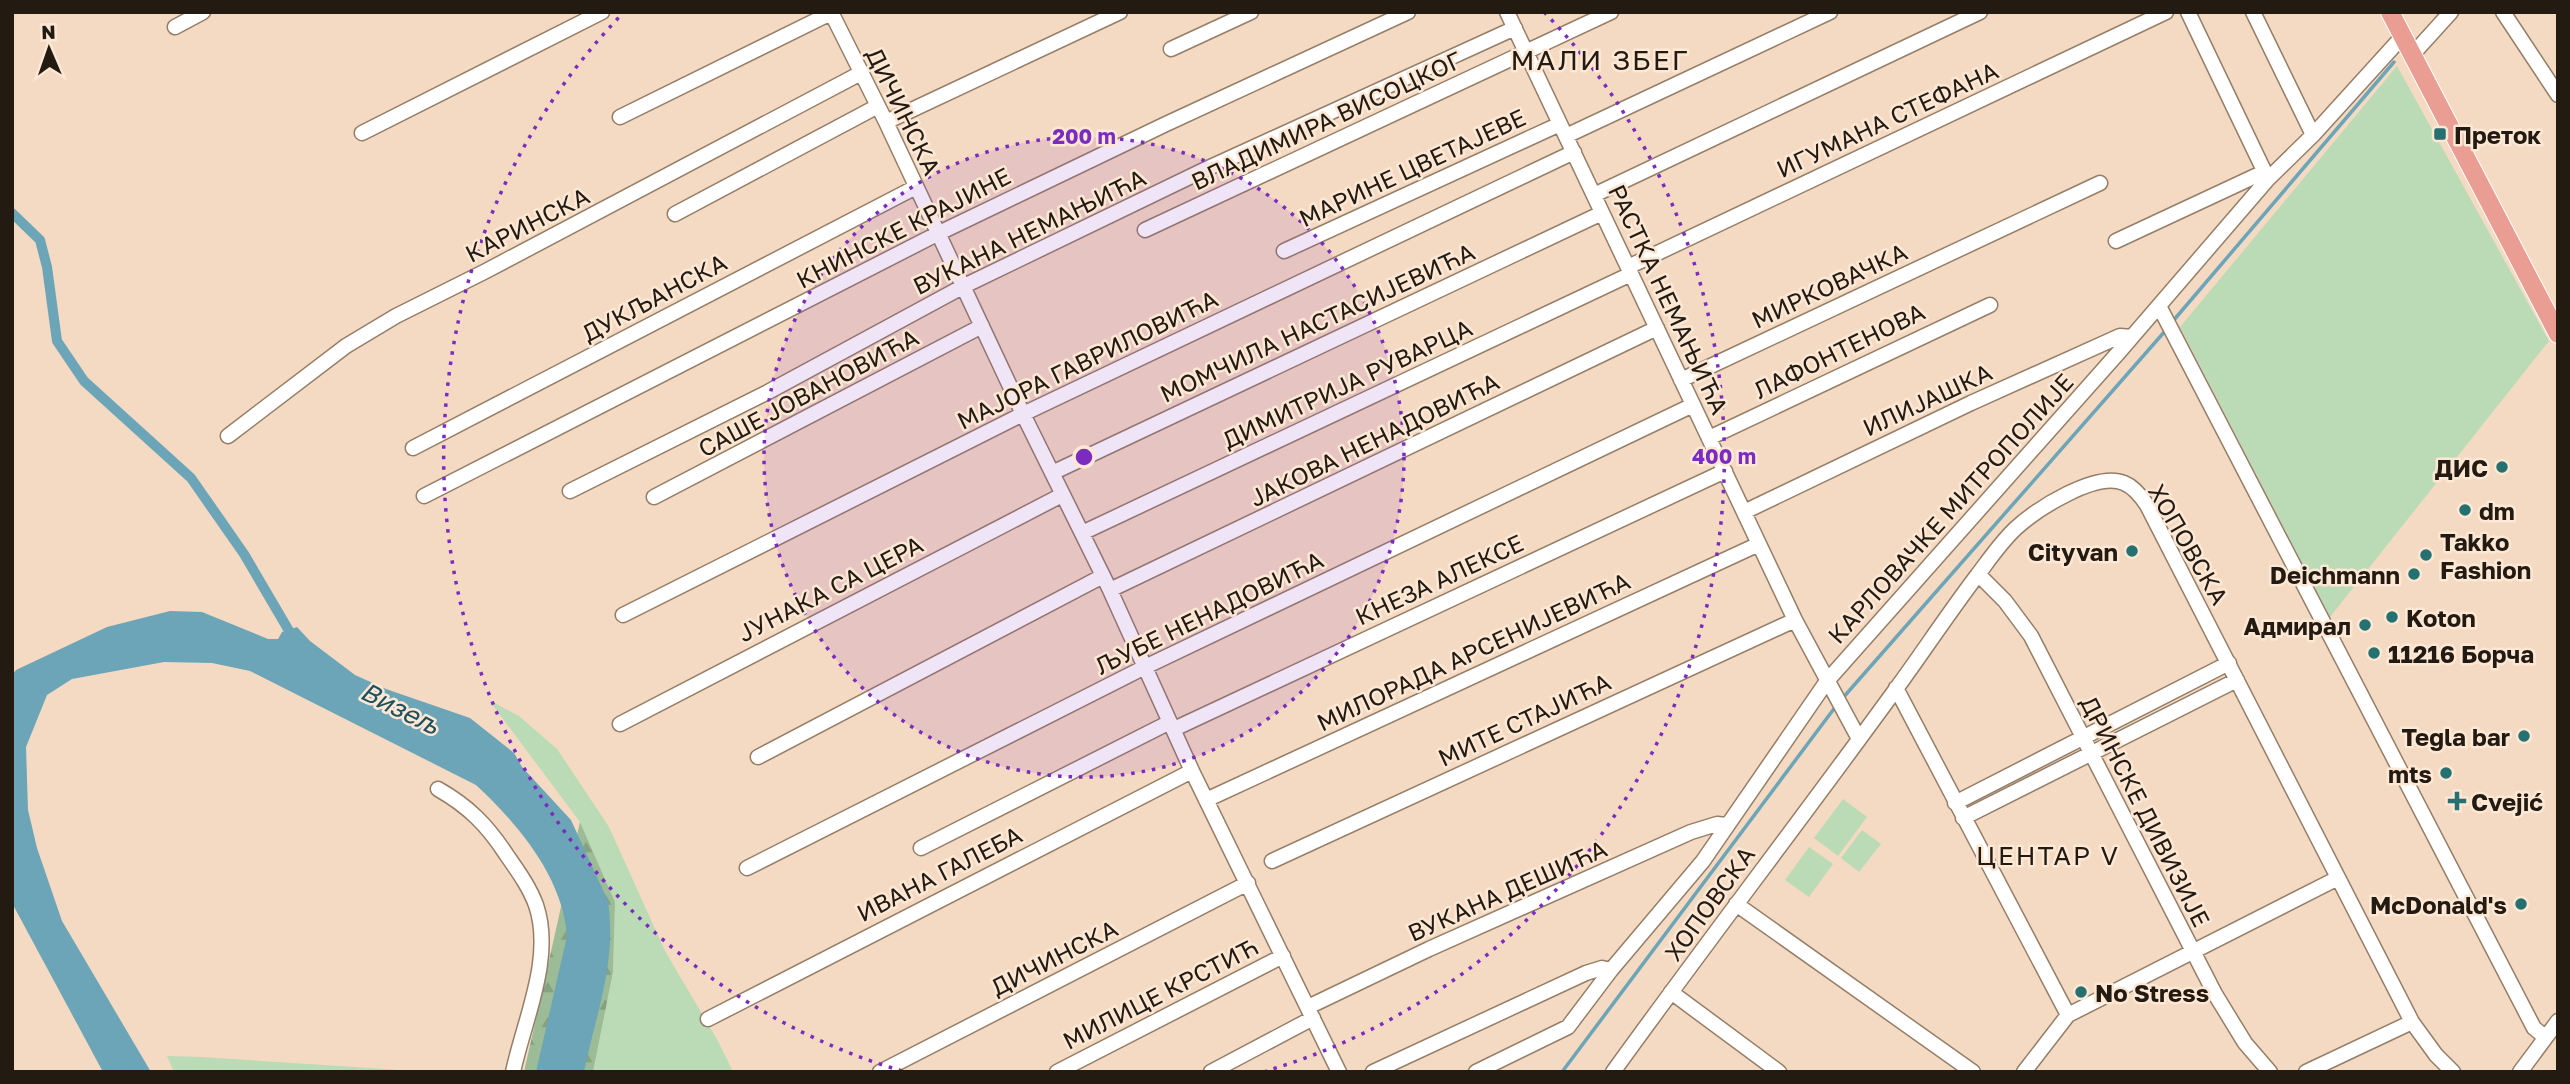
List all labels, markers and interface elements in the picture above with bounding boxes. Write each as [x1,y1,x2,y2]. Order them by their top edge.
north arrow [14,14,84,84]
text: N [41,20,56,43]
street label: ДИЧИНСКА [861,43,947,179]
district label: МАЛИ ЗБЕГ [1510,43,1690,76]
street label: ВЛАДИМИРА ВИСОЦКОГ [1186,45,1466,195]
street label: ИГУМАНА СТЕФАНА [1772,55,2002,183]
street label: МАРИНЕ ЦВЕТАЈЕВЕ [1294,102,1530,232]
place label: Преток [2454,120,2541,149]
text: 200 m [1052,123,1116,149]
marker: Преток [2432,126,2448,142]
street label: КНИНСКЕ КРАЈИНЕ [791,160,1015,294]
street label: ВУКАНА НЕМАЊИЋА [908,162,1150,300]
street label: КАРИНСКА [460,180,594,268]
street label: РАСТКА НЕМАЊИЋА [1603,180,1735,418]
street label: МОМЧИЛА НАСТАСИЈЕВИЋА [1155,236,1479,408]
street label: МИРКОВАЧКА [1747,236,1911,334]
street label: ДУКЉАНСКА [577,247,731,347]
street label: МАЈОРА ГАВРИЛОВИЋА [952,283,1222,435]
street label: ЛАФОНТЕНОВА [1749,296,1929,404]
street label: ДИМИТРИЈА РУВАРЦА [1217,312,1477,454]
street label: САШЕ ЈОВАНОВИЋА [693,322,923,462]
street label: ИЛИЈАШКА [1858,356,1996,442]
street label: ЈАКОВА НЕНАДОВИЋА [1245,366,1503,512]
street label: КАРЛОВАЧКЕ МИТРОПОЛИЈЕ [1821,367,2079,649]
text: 400 m [1692,443,1756,469]
centre of rings [1072,445,1096,469]
place label: ДИС [2435,453,2488,482]
marker: ДИС [2494,459,2510,475]
street label: ХОПОВСКА [2143,479,2235,609]
place label: dm [2479,496,2515,525]
marker: dm [2457,502,2473,518]
street label: КНЕЗА АЛЕКСЕ [1350,527,1528,631]
place label: Takko Fashion [2440,527,2531,584]
street label: ЈУНАКА СА ЦЕРА [733,529,927,647]
place label: Cityvan [2028,537,2118,566]
marker: Cityvan [2124,543,2140,559]
street label: ЉУБЕ НЕНАДОВИЋА [1090,544,1328,680]
marker: Takko Fashion [2418,547,2434,563]
place label: Deichmann [2270,560,2400,589]
street label: МИЛОРАДА АРСЕНИЈЕВИЋА [1312,566,1634,736]
marker: Deichmann [2406,566,2422,582]
place label: Koton [2406,603,2476,632]
marker: Koton [2384,609,2400,625]
place label: Адмирал [2244,611,2351,640]
marker: Адмирал [2357,617,2373,633]
place label: 11216 Борча [2388,639,2534,668]
marker: 11216 Борча [2366,645,2382,661]
street label: МИТЕ СТАЈИЋА [1433,666,1615,772]
water label: Визељ [356,675,445,741]
street label: ДРИНСКЕ ДИВИЗИЈЕ [2075,691,2217,931]
place label: Tegla bar [2401,722,2510,751]
marker: Tegla bar [2516,728,2532,744]
place label: mts [2388,759,2432,788]
marker: mts [2438,765,2454,781]
place label: Cvejić [2471,787,2543,816]
marker: Cvejić [2449,793,2465,809]
street label: ИВАНА ГАЛЕБА [852,819,1026,927]
street label: ВУКАНА ДЕШИЋА [1403,833,1611,947]
street label: ХОПОВСКА [1658,840,1760,966]
district label: ЦЕНТАР V [1976,840,2120,871]
place label: McDonald's [2370,890,2507,919]
marker: McDonald's [2513,896,2529,912]
street label: ДИЧИНСКА [986,913,1122,1001]
street label: МИЛИЦЕ КРСТИЋ [1058,931,1262,1055]
place label: No Stress [2095,978,2209,1007]
marker: No Stress [2073,984,2089,1000]

